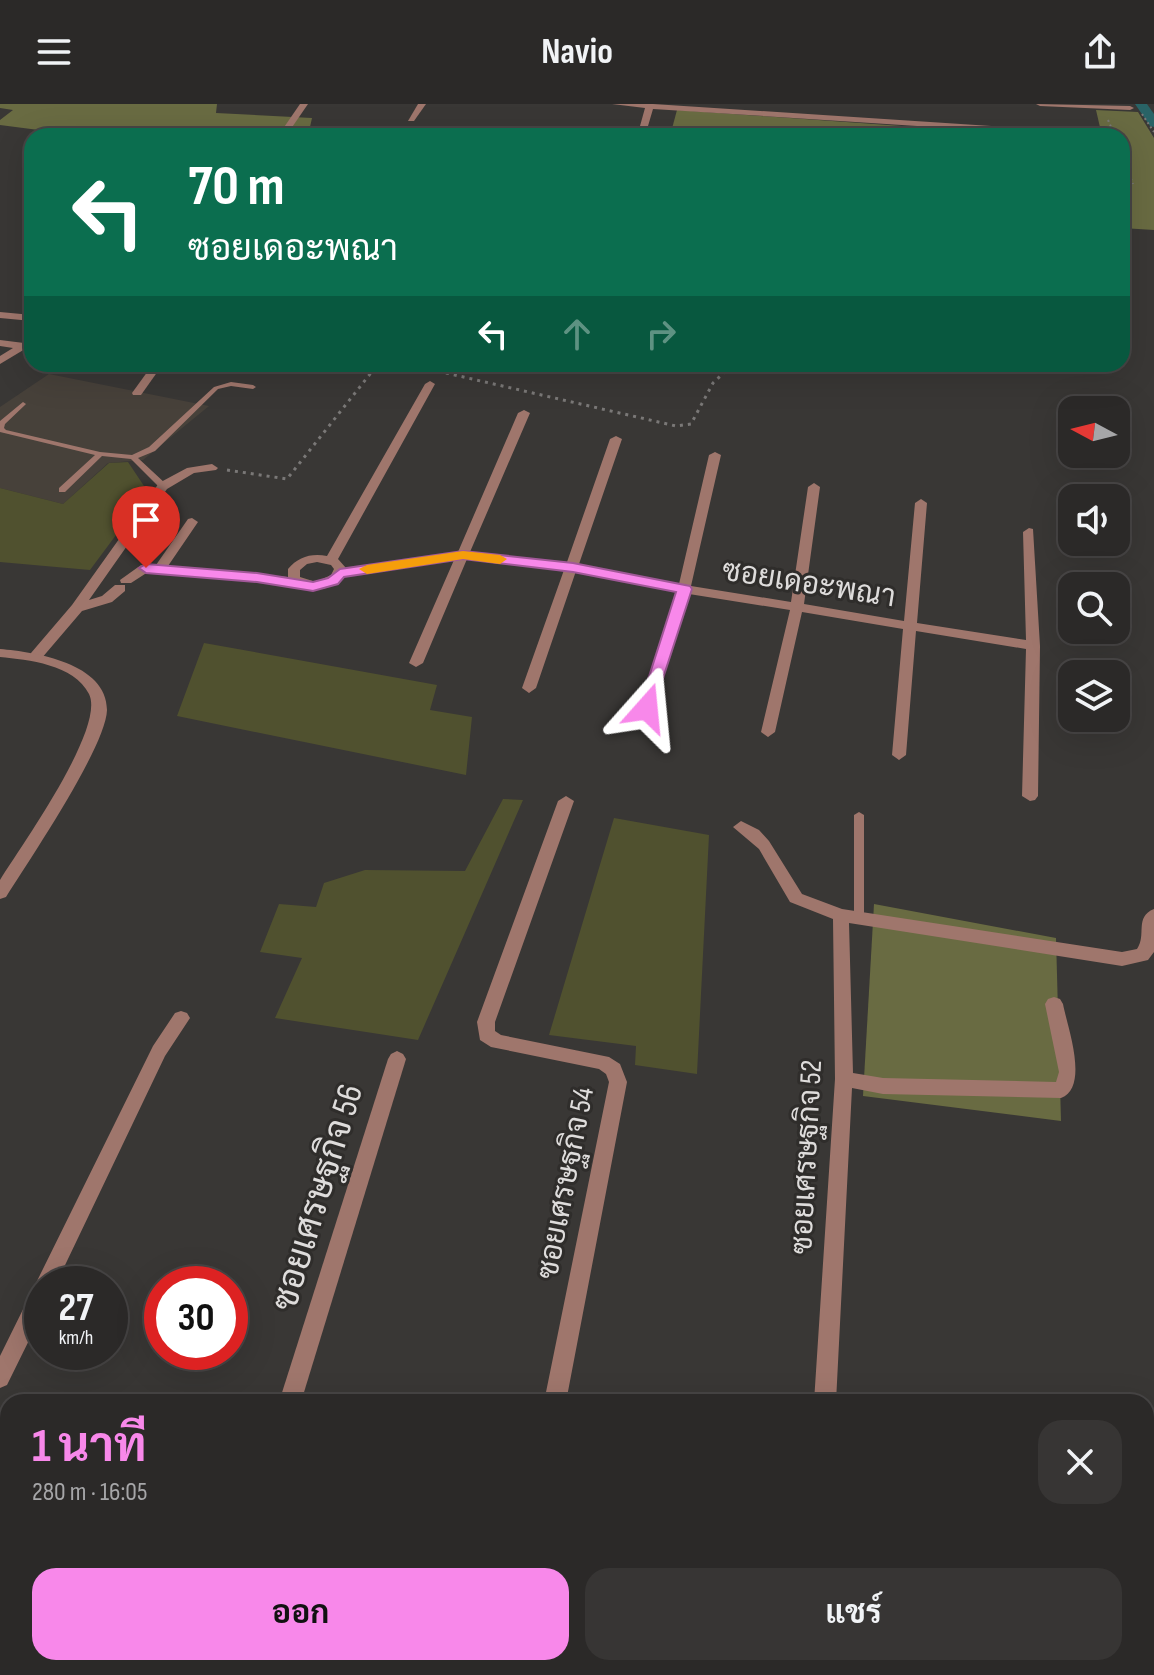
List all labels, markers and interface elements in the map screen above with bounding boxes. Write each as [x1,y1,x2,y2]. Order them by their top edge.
icon: menu [32,30,76,74]
icon: share [1078,30,1122,74]
text: Navio [541,31,613,74]
text: 70 m [188,154,285,221]
icon: left [56,160,160,264]
text: ซอยเดอะพณา [188,228,398,271]
icon: left [471,312,515,356]
icon: ahead [555,312,599,356]
icon: right [639,312,683,356]
north arrow [1058,396,1130,468]
map controls [1058,396,1130,732]
button: sound [1058,484,1130,556]
pin [112,486,180,568]
icon: arrive [124,498,168,542]
street label: ซอยเดอะพณา [720,553,898,615]
button: search [1058,572,1130,644]
button: layers [1058,660,1130,732]
position arrow [605,666,689,750]
street label: ซอยเศรษฐกิจ 52 [784,1059,831,1255]
street label: ซอยเศรษฐกิจ 56 [264,1079,373,1316]
street label: ซอยเศรษฐกิจ 54 [530,1084,603,1283]
speed limit sign: 30 [144,1266,248,1370]
text: 27 [59,1284,93,1332]
text: km/h [59,1326,93,1350]
text: 1 นาที [32,1418,147,1475]
button: close [1038,1420,1122,1504]
text: 280 m · 16:05 [32,1477,147,1508]
button: ออก [32,1568,569,1660]
button: แชร์ [585,1568,1122,1660]

